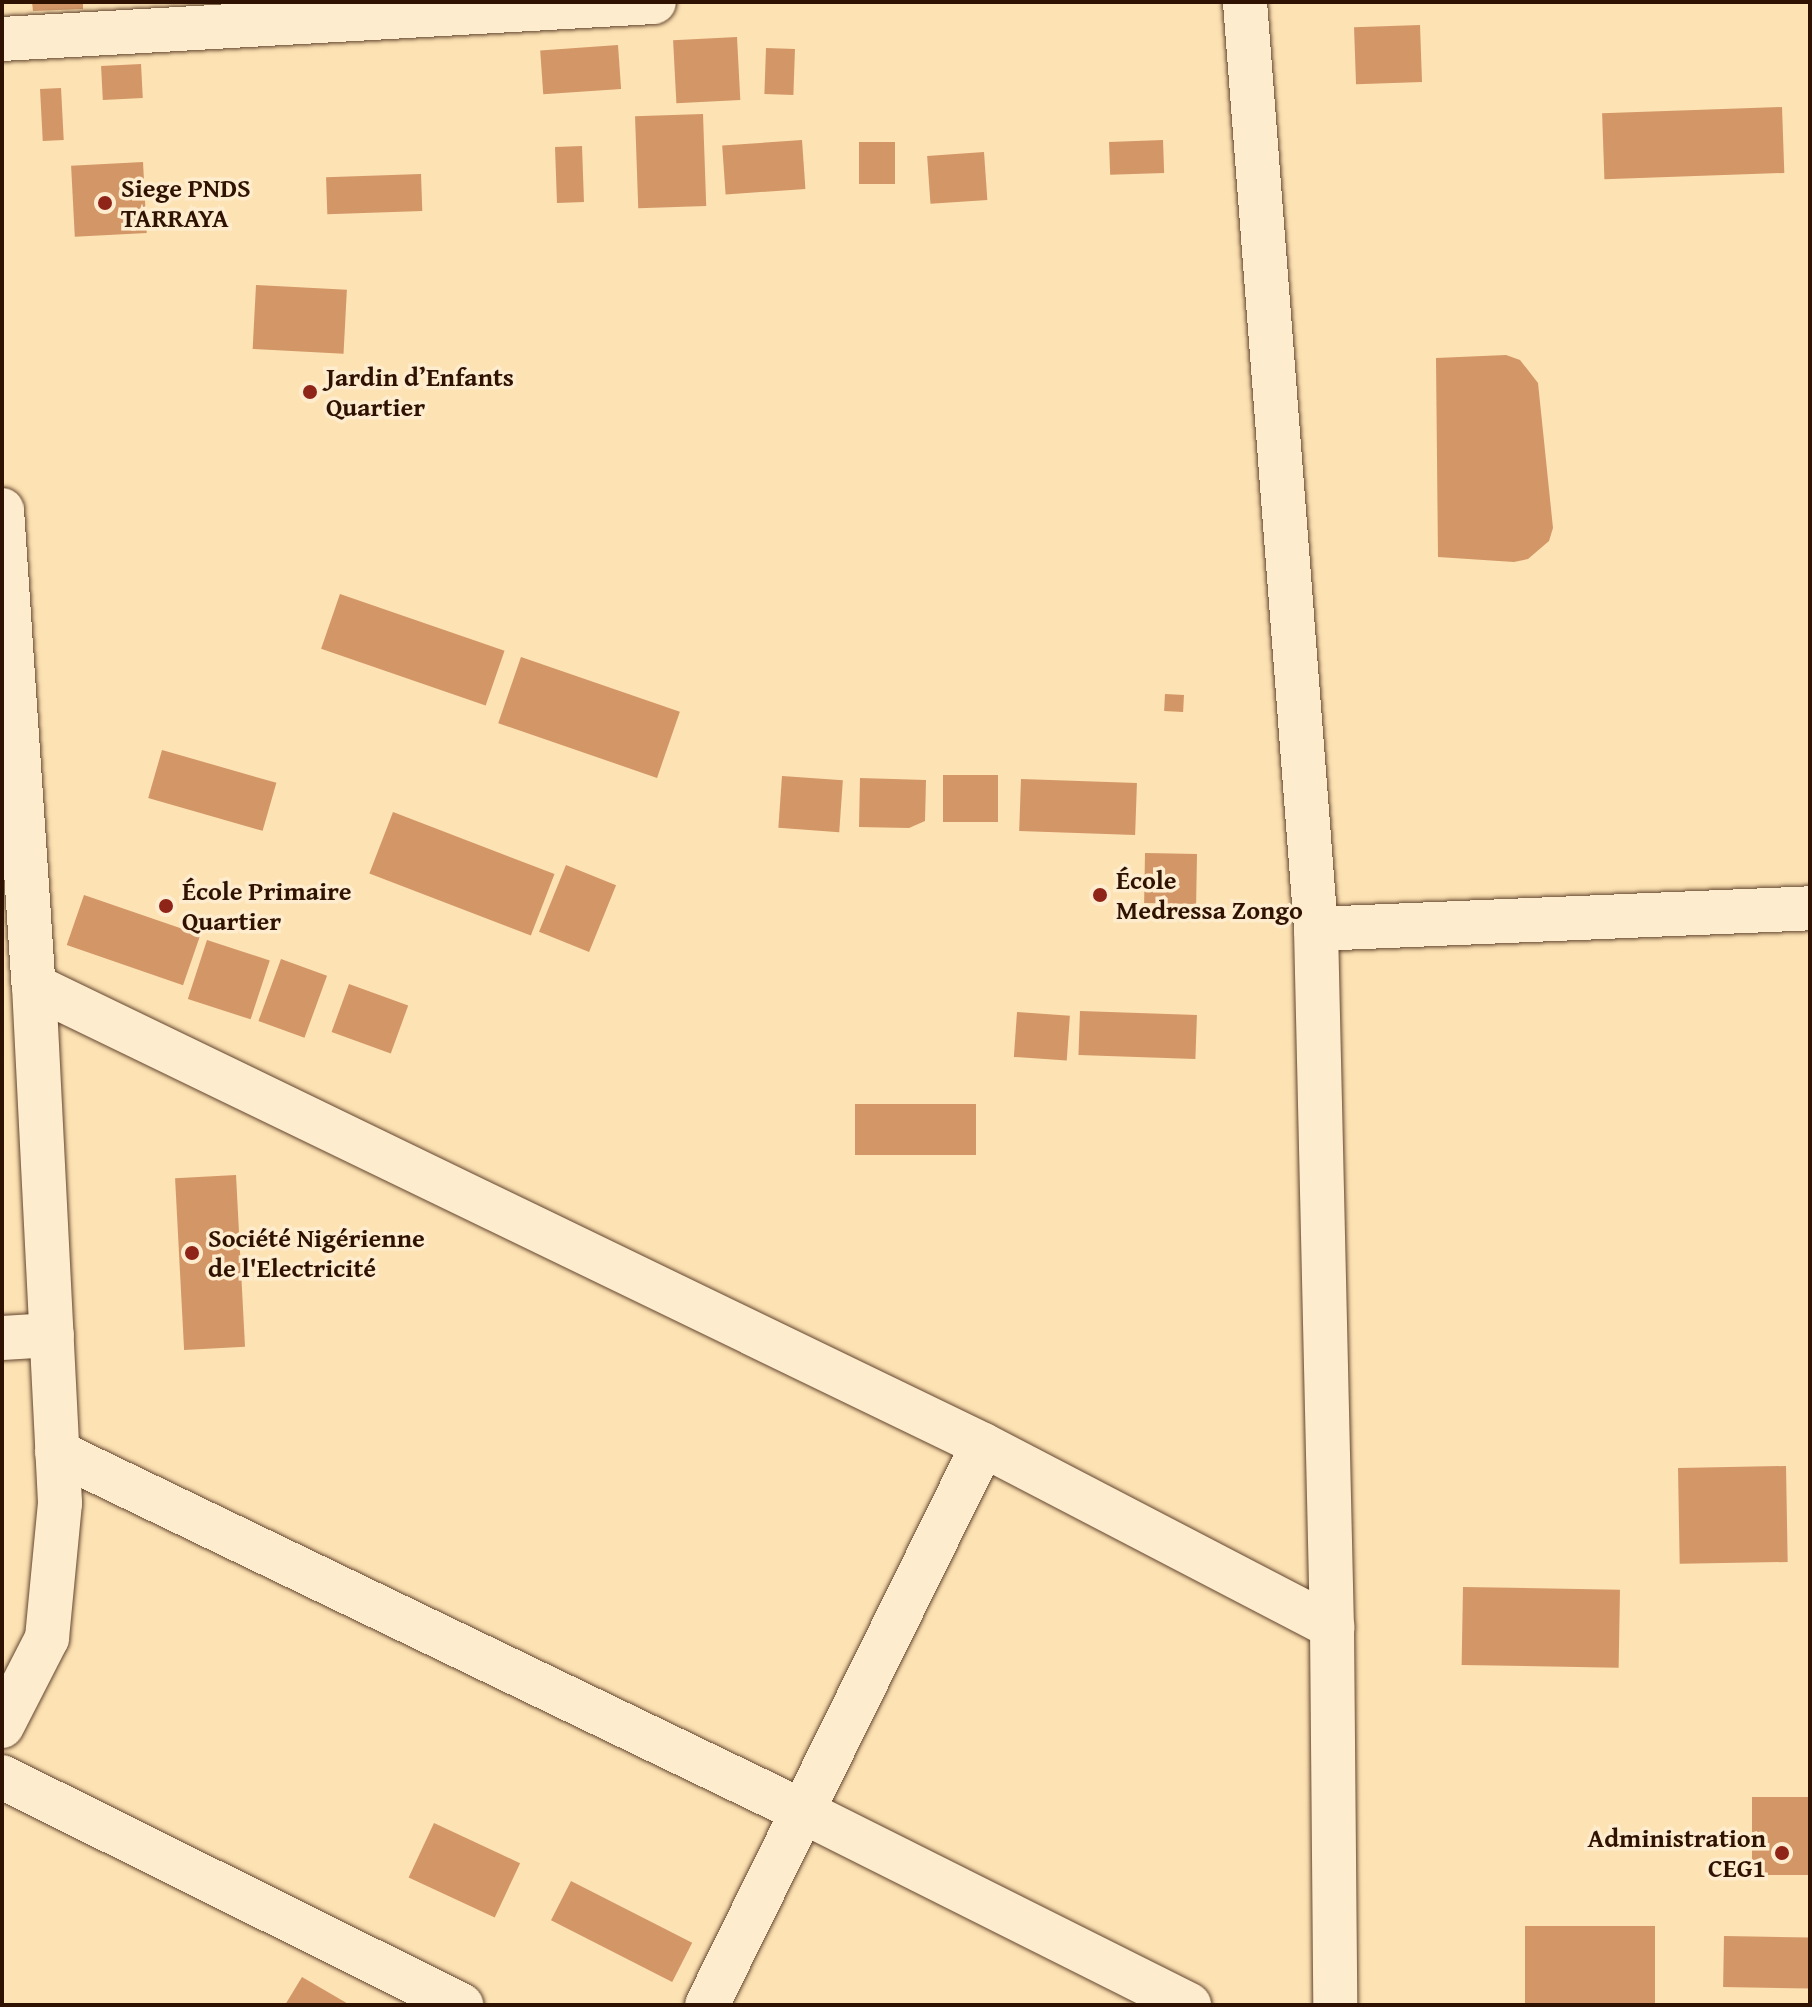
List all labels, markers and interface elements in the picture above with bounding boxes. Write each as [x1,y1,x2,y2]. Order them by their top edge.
place label: Siege PNDS TARRAYA [121,172,251,234]
marker: Siege PNDS TARRAYA [96,194,114,212]
place label: Jardin d’Enfants Quartier [326,361,514,422]
marker: Jardin d’Enfants Quartier [301,383,319,401]
place label: École Medressa Zongo [1116,864,1303,926]
place label: École Primaire Quartier [182,875,351,936]
marker: École Medressa Zongo [1091,886,1109,904]
marker: École Primaire Quartier [157,897,175,915]
place label: Société Nigérienne de l'Electricité [208,1222,425,1284]
marker: Société Nigérienne de l'Electricité [183,1244,201,1262]
place label: Administration CEG1 [1588,1822,1766,1884]
marker: Administration CEG1 [1773,1844,1791,1862]

